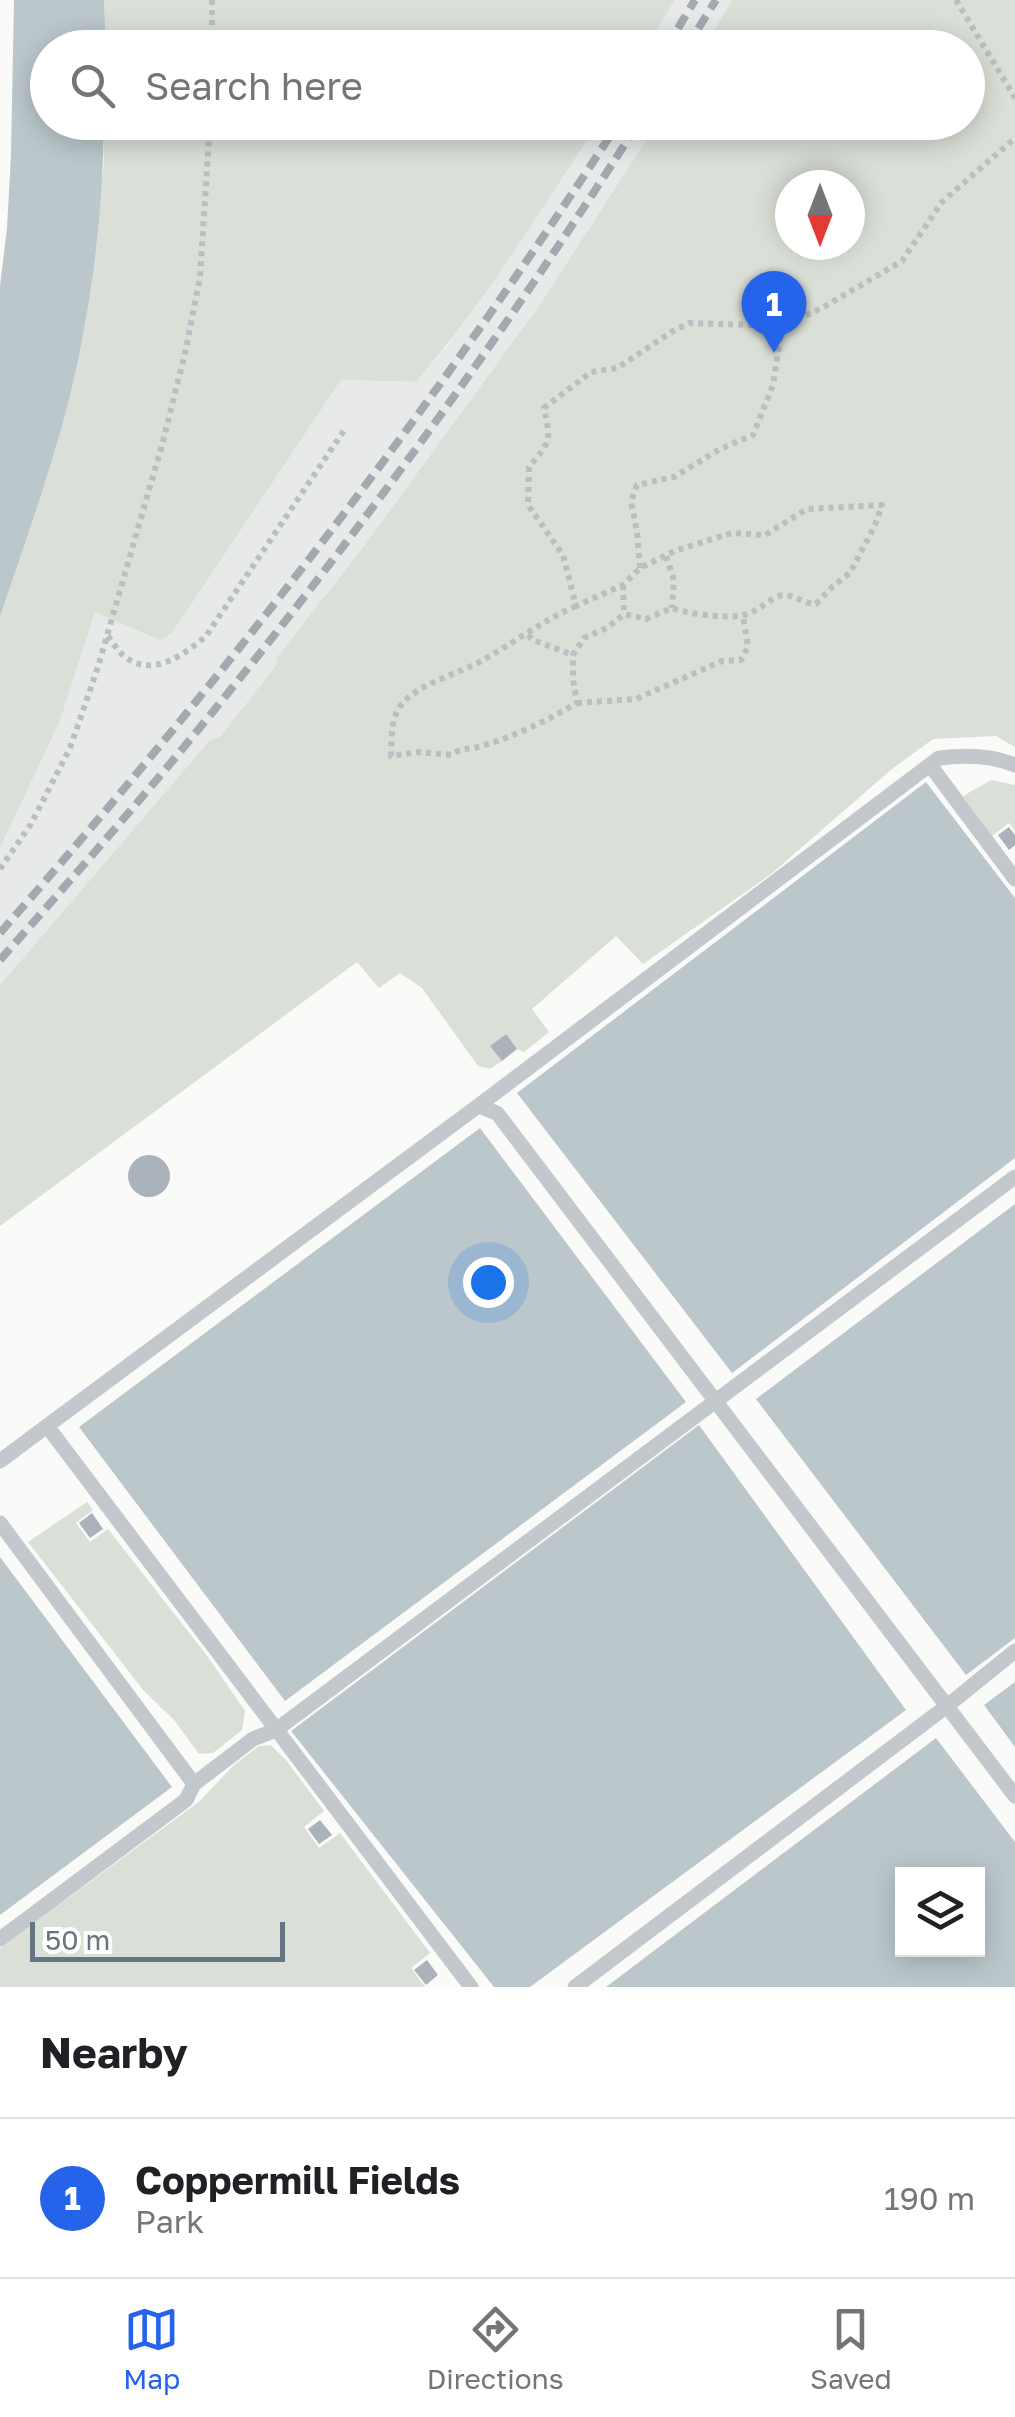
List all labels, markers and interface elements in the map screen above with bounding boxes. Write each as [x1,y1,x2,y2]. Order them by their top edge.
search box [30,30,985,140]
icon: search [65,58,120,113]
text: Search here [145,63,363,108]
north arrow [775,170,865,260]
pin: 1 [742,270,806,353]
your location [463,1257,514,1308]
map controls [895,1867,985,1957]
button: layers [895,1867,985,1957]
scale bar [30,1917,285,1962]
text: 50 m [45,1923,110,1956]
text: Nearby [40,2027,188,2077]
text: Coppermill Fields [135,2157,460,2202]
text: 1 [64,2179,81,2217]
text: 190 m [884,2179,975,2217]
text: Park [135,2202,204,2240]
tab: Map [123,2302,180,2395]
tab: Directions [427,2302,564,2395]
tab: Saved [810,2302,892,2395]

